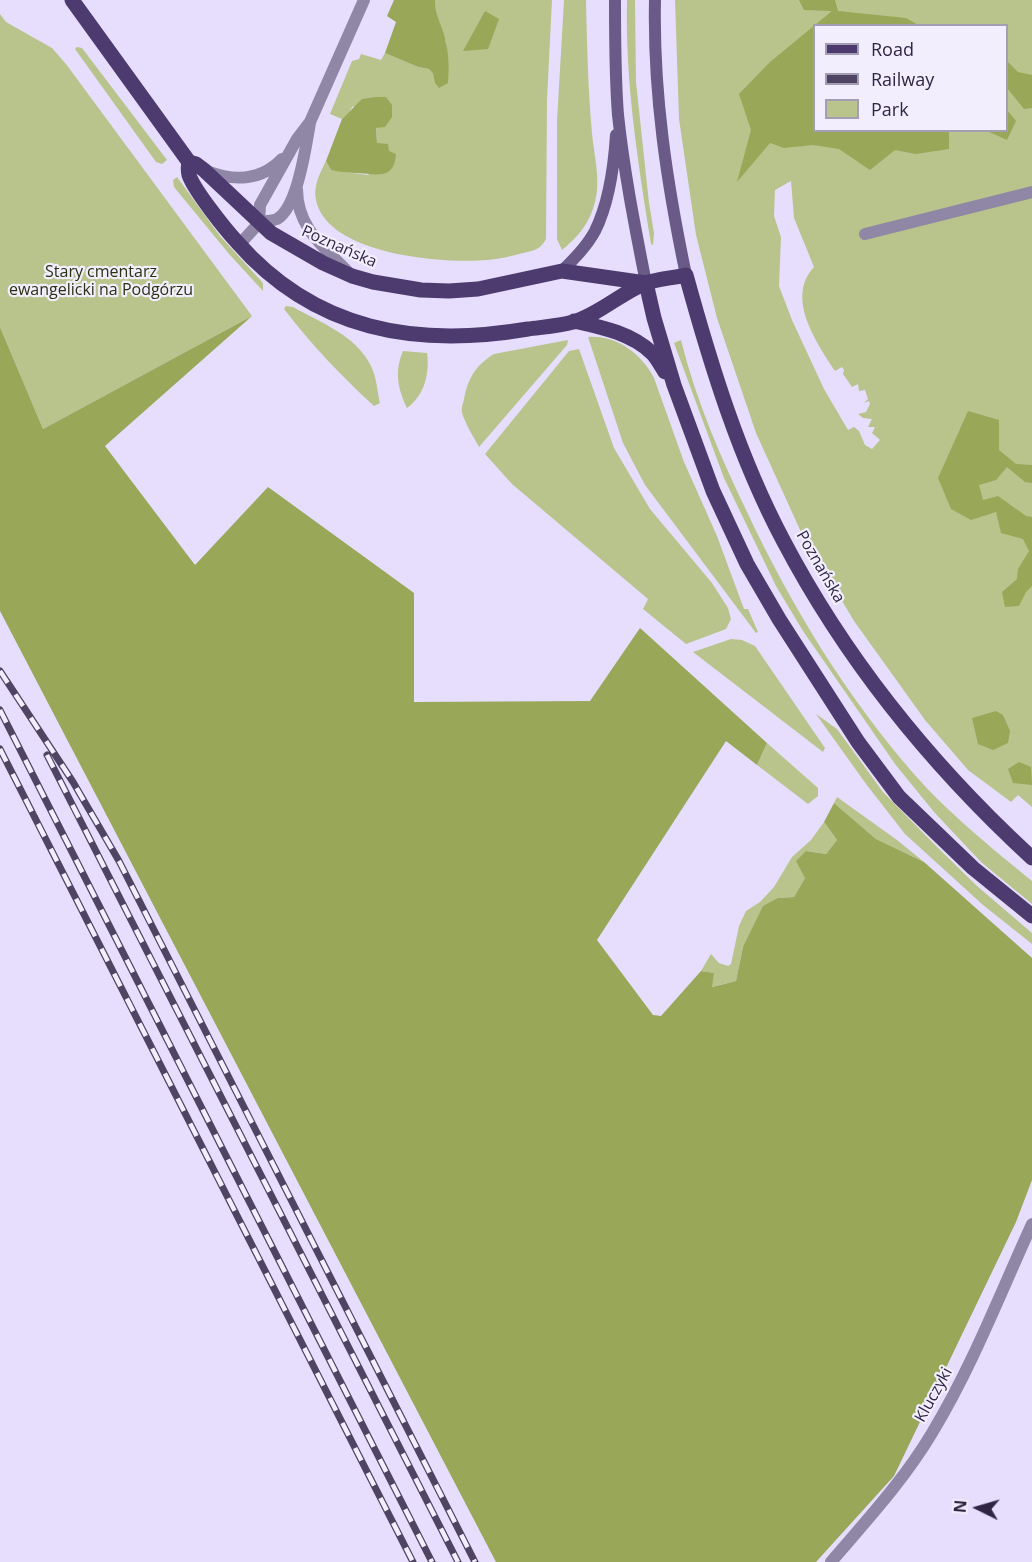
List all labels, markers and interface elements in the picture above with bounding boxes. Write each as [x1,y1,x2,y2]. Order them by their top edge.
legend [813,24,1008,132]
text: Road [871,37,914,61]
text: Railway [871,67,934,91]
text: Park [871,97,909,121]
street label: Poznańska [298,222,380,272]
park label: Stary cmentarz ewangelicki na Podgórzu [9,262,193,300]
street label: Poznańska [792,527,848,607]
street label: Kluczyki [911,1364,957,1426]
north arrow [948,1478,1008,1538]
text: N [949,1499,972,1514]

